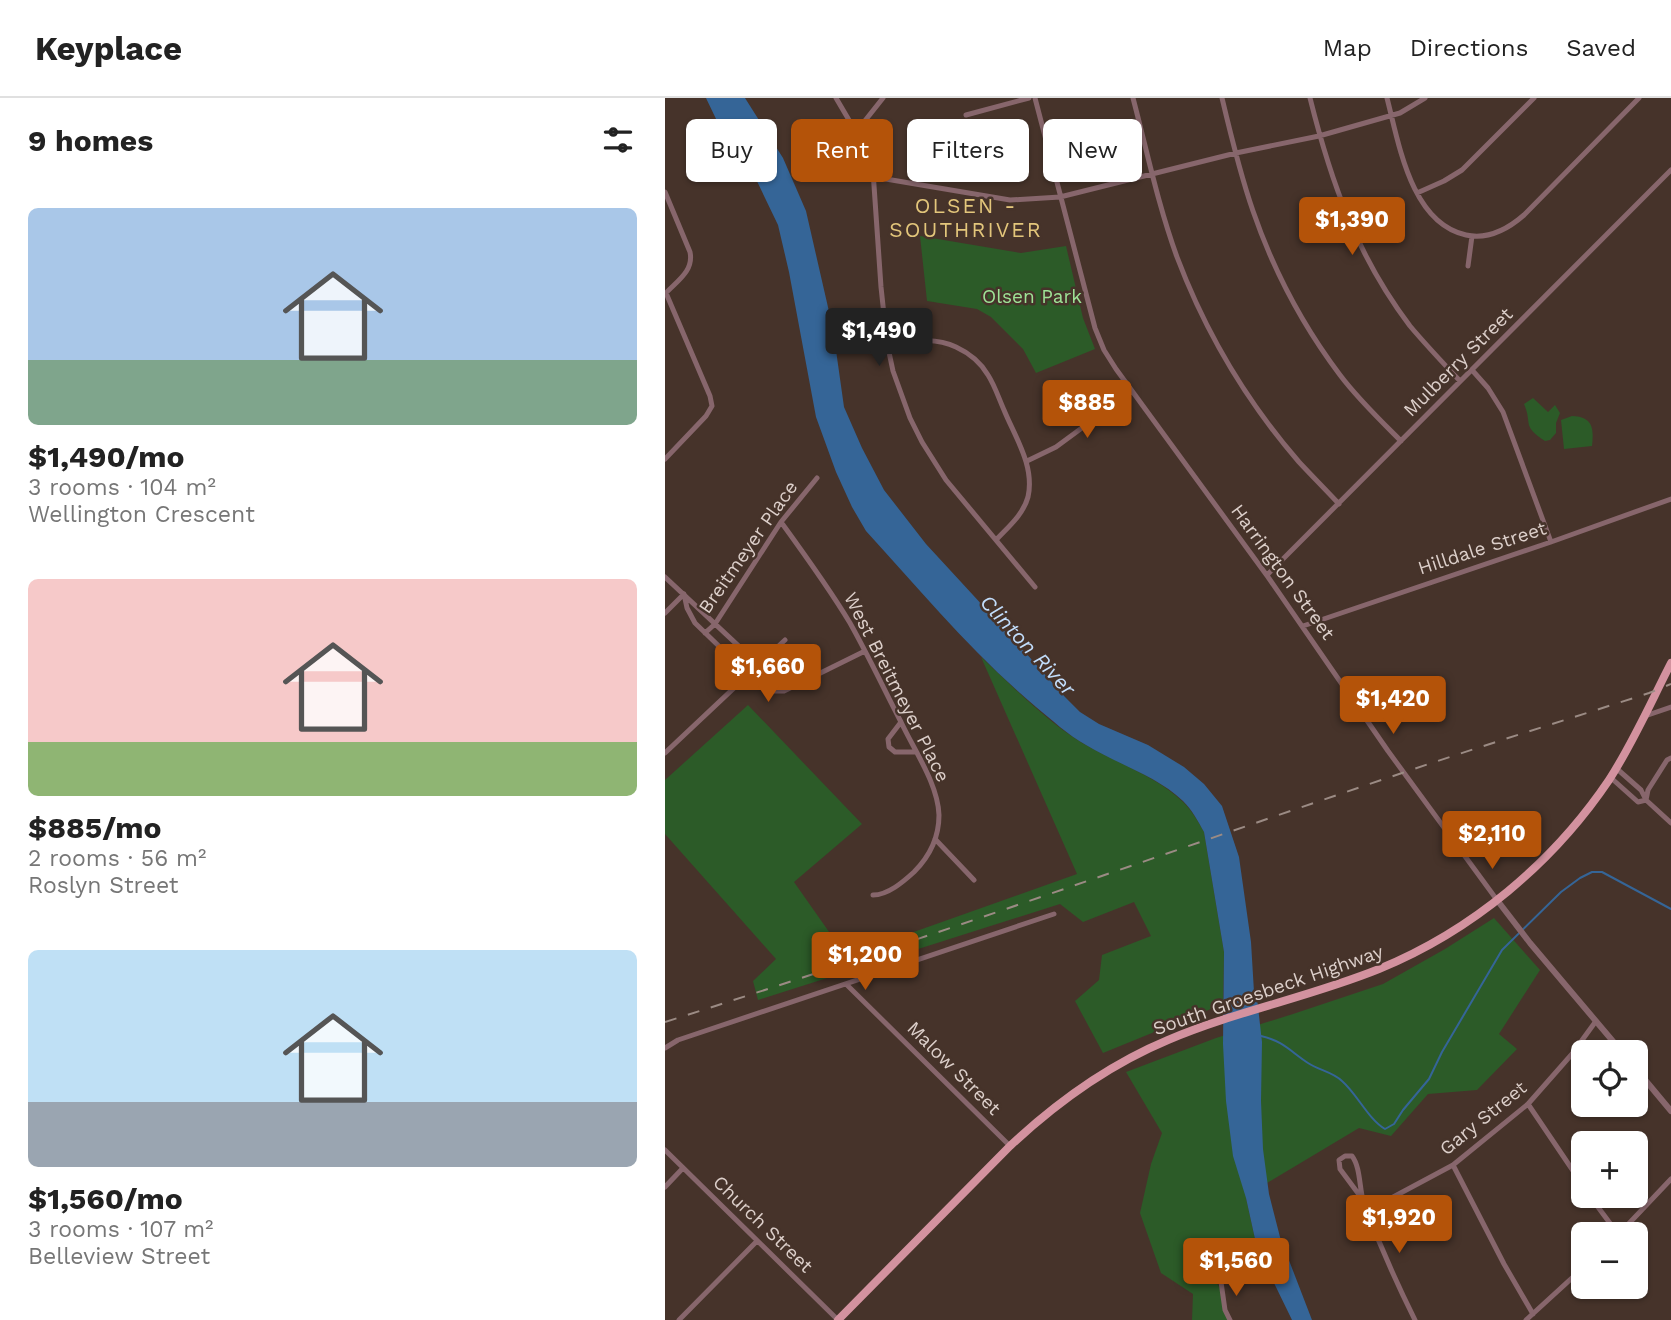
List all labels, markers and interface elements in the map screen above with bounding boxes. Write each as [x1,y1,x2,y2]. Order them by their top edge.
text: Keyplace [35,29,182,68]
text: Map [1323,34,1372,62]
text: Directions [1410,34,1528,62]
text: Saved [1566,34,1636,62]
chip: Buy [686,119,777,182]
chip: Rent [791,119,893,182]
chip: Filters [907,119,1029,182]
chip: New [1043,119,1142,182]
icon: filters [599,121,637,159]
text: 9 homes [28,123,153,158]
district label: OLSEN - SOUTHRIVER [889,193,1043,242]
pin: $1,390 [1295,198,1409,257]
text: $1,390 [1315,206,1389,233]
icon: home [270,253,396,379]
park label: Olsen Park [982,285,1082,308]
street label: Mulberry Street [1399,303,1517,421]
pin: $1,490 [822,308,936,368]
text: $1,490 [841,317,917,344]
pin: $885 [1046,380,1128,440]
text: $885 [1059,389,1116,416]
text: $1,490/mo [28,439,184,474]
text: 3 rooms · 104 m² [28,474,216,501]
street label: Breitmeyer Place [694,476,802,618]
street label: Harrington Street [1226,500,1340,644]
text: Wellington Crescent [28,501,255,528]
street label: Hilldale Street [1415,516,1549,580]
street label: West Breitmeyer Place [839,588,955,786]
water label: Clinton River [975,589,1082,701]
icon: home [270,624,396,750]
pin: $1,660 [711,644,825,704]
text: $1,660 [731,653,805,680]
pin: $1,420 [1336,676,1450,736]
text: $1,420 [1356,685,1430,712]
text: $885/mo [28,810,162,845]
pin: $2,110 [1435,812,1549,871]
text: $2,110 [1458,820,1526,847]
text: 2 rooms · 56 m² [28,845,206,872]
text: Roslyn Street [28,872,178,899]
pin: $1,200 [808,932,922,992]
street label: South Groesbeck Highway [1150,940,1386,1040]
text: $1,200 [828,941,902,968]
icon: home [270,995,396,1121]
street label: Malow Street [902,1016,1006,1120]
map controls [1571,1040,1648,1299]
button: locate [1571,1040,1648,1117]
street label: Gary Street [1435,1076,1531,1160]
button: + [1571,1131,1648,1208]
street label: Church Street [708,1171,818,1277]
text: $1,560/mo [28,1181,183,1216]
pin: $1,920 [1342,1196,1456,1255]
text: $1,920 [1362,1204,1436,1231]
text: 3 rooms · 107 m² [28,1216,214,1243]
button: − [1571,1222,1648,1299]
pin: $1,560 [1179,1238,1293,1298]
text: Belleview Street [28,1243,210,1270]
text: $1,560 [1199,1247,1273,1274]

